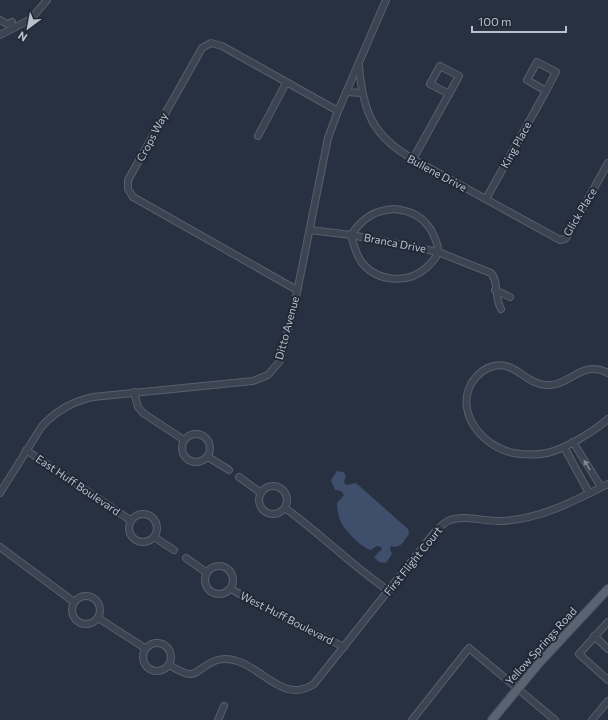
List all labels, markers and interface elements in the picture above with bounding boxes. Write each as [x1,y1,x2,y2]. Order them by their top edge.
north arrow [8,8,48,48]
scale bar [472,8,566,34]
text: 100 m [478,14,512,28]
text: N [15,29,29,45]
street label: Crops Way [133,110,170,164]
street label: King Place [497,119,534,170]
street label: Bullene Drive [405,151,469,194]
street label: Glick Place [560,185,599,238]
street label: Branca Drive [363,230,428,255]
street label: Ditto Avenue [272,295,301,361]
street label: East Huff Boulevard [34,452,123,518]
one-way arrow [583,459,590,471]
street label: First Flight Court [381,523,445,598]
street label: West Huff Boulevard [238,588,336,647]
street label: Yellow Springs Road [502,604,579,687]

